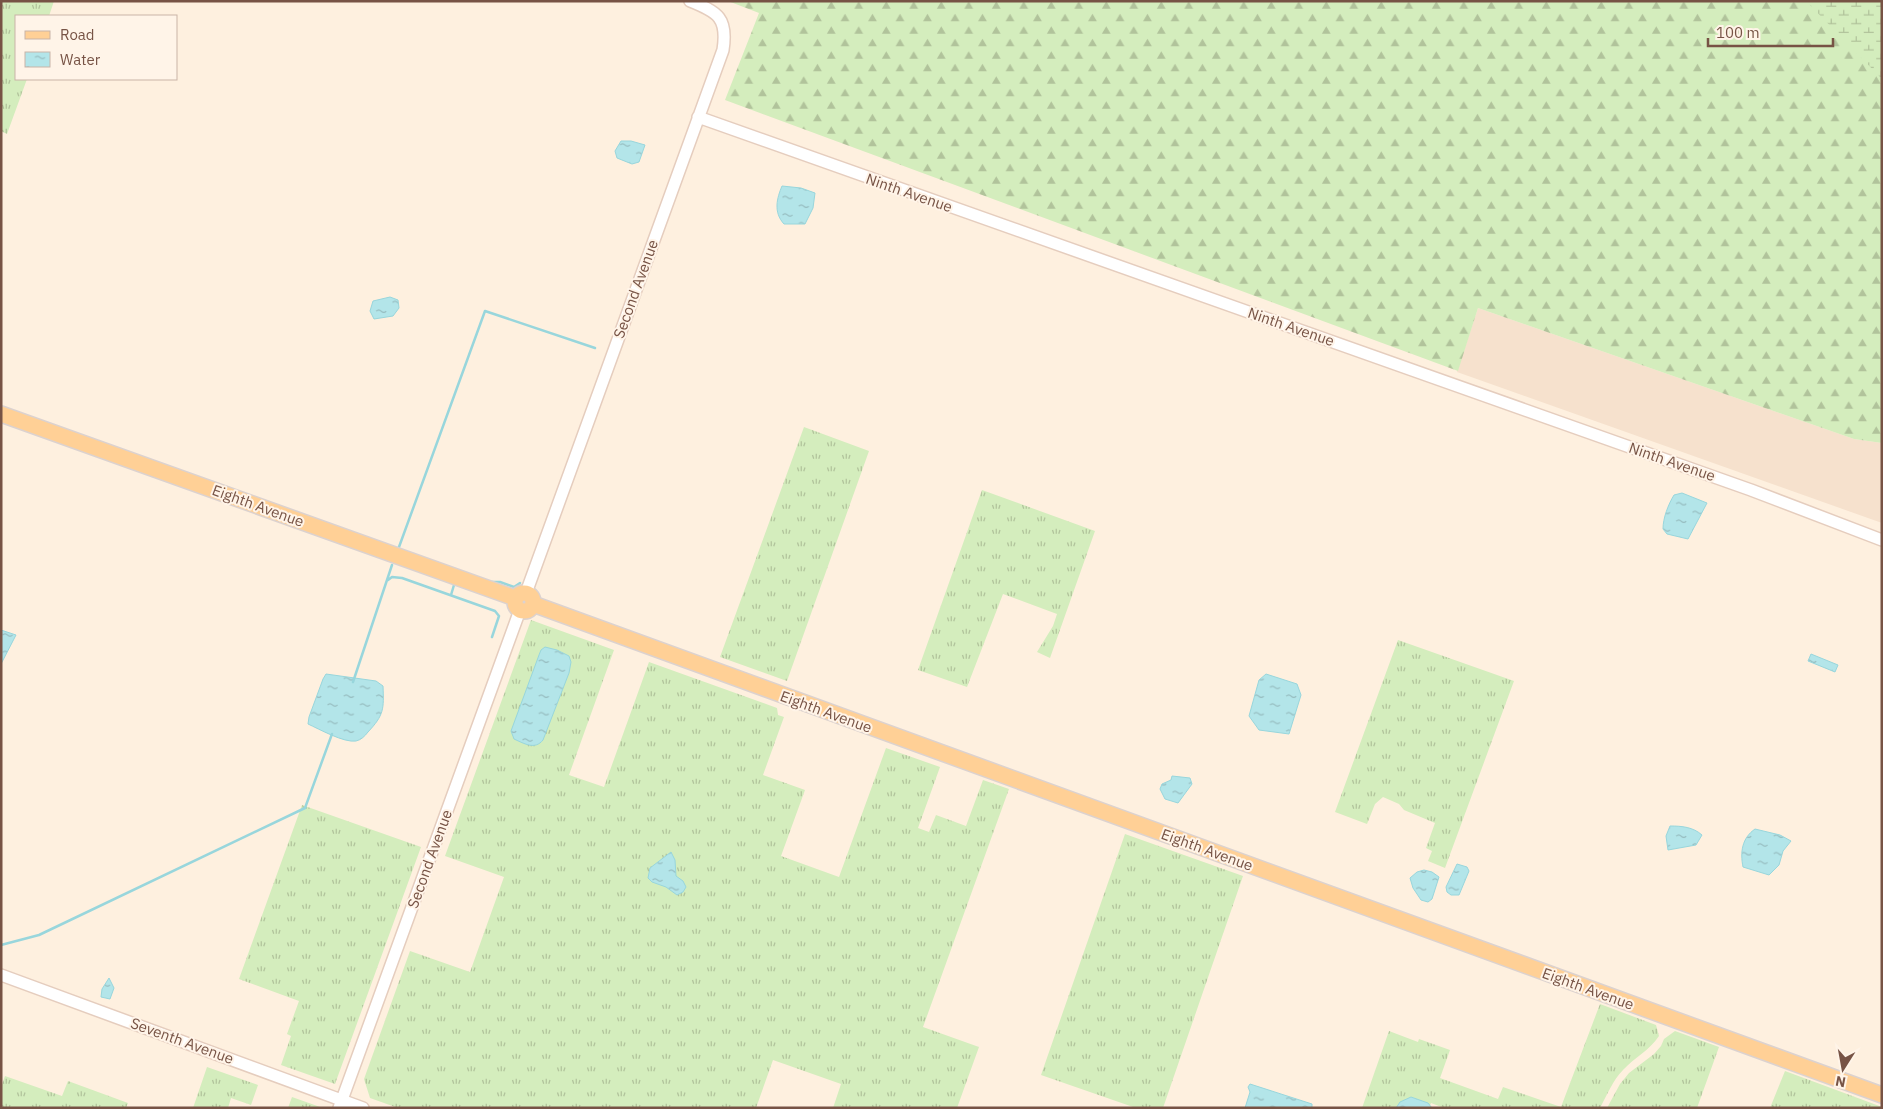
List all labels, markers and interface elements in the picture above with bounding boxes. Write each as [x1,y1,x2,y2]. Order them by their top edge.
legend [15,15,178,80]
scale bar [1708,15,1833,47]
text: 100 m [1716,23,1760,42]
text: Road [60,25,95,44]
text: Water [60,50,101,69]
street label: Ninth Avenue [863,169,955,216]
street label: Second Avenue [609,237,662,341]
street label: Ninth Avenue [1245,303,1337,350]
street label: Ninth Avenue [1626,438,1718,485]
street label: Eighth Avenue [210,480,307,531]
street label: Eighth Avenue [778,686,875,737]
street label: Second Avenue [403,807,456,911]
street label: Eighth Avenue [1159,824,1256,875]
street label: Eighth Avenue [1540,963,1637,1014]
street label: Seventh Avenue [128,1013,236,1068]
north arrow [1818,1044,1868,1094]
text: N [1834,1072,1847,1092]

